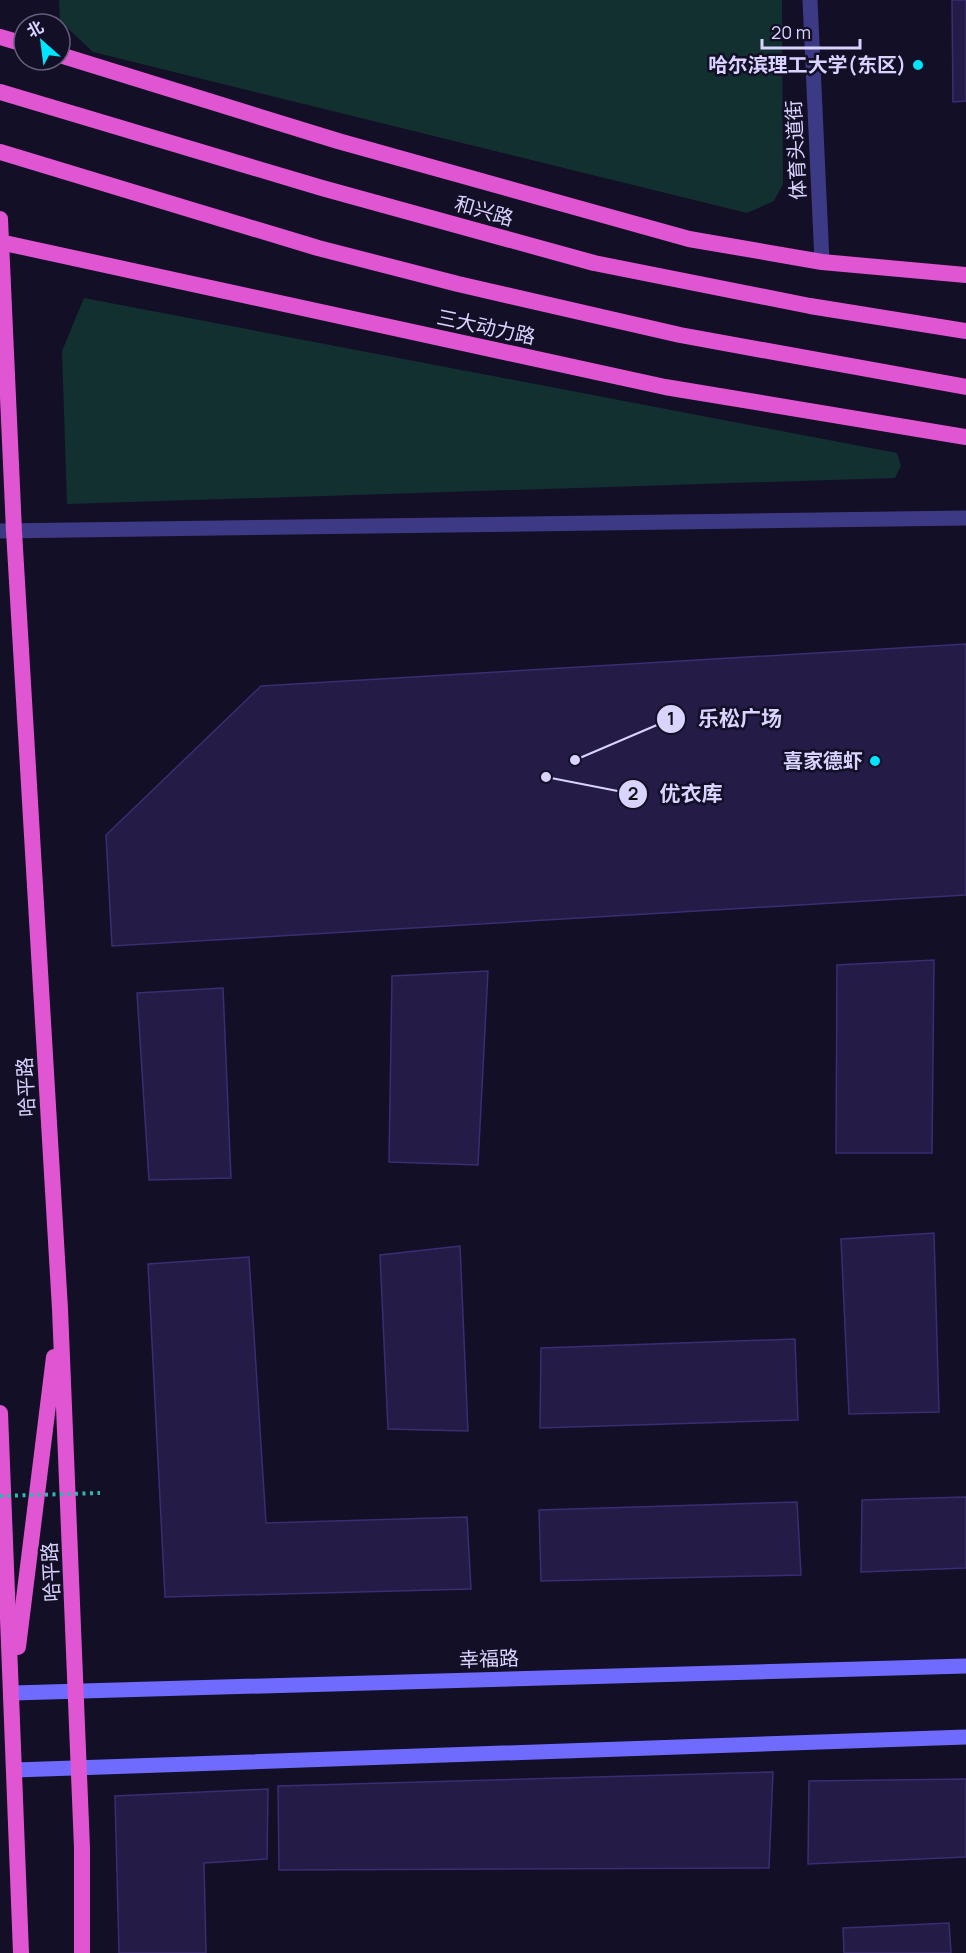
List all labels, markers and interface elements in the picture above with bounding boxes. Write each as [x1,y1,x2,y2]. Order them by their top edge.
north arrow [12,12,72,72]
scale bar [762,12,860,50]
text: 北 [23,15,47,42]
text: 20 m [771,20,811,44]
place label: 哈尔滨理工大学(东区) [708,51,906,78]
marker: 哈尔滨理工大学(东区) [911,58,925,72]
street label: 体育头道街 [779,99,812,201]
street label: 和兴路 [452,189,517,232]
street label: 三大动力路 [434,303,538,350]
callout: 乐松广场 [656,699,794,738]
text: 乐松广场 [698,704,782,732]
text: 1 [667,706,675,730]
place label: 喜家德虾 [783,747,863,774]
marker: 喜家德虾 [868,754,882,768]
callout: 优衣库 [618,775,735,814]
text: 优衣库 [660,779,723,807]
text: 2 [628,781,638,805]
street label: 哈平路 [10,1056,41,1118]
street label: 哈平路 [35,1541,66,1603]
street label: 幸福路 [459,1644,519,1673]

